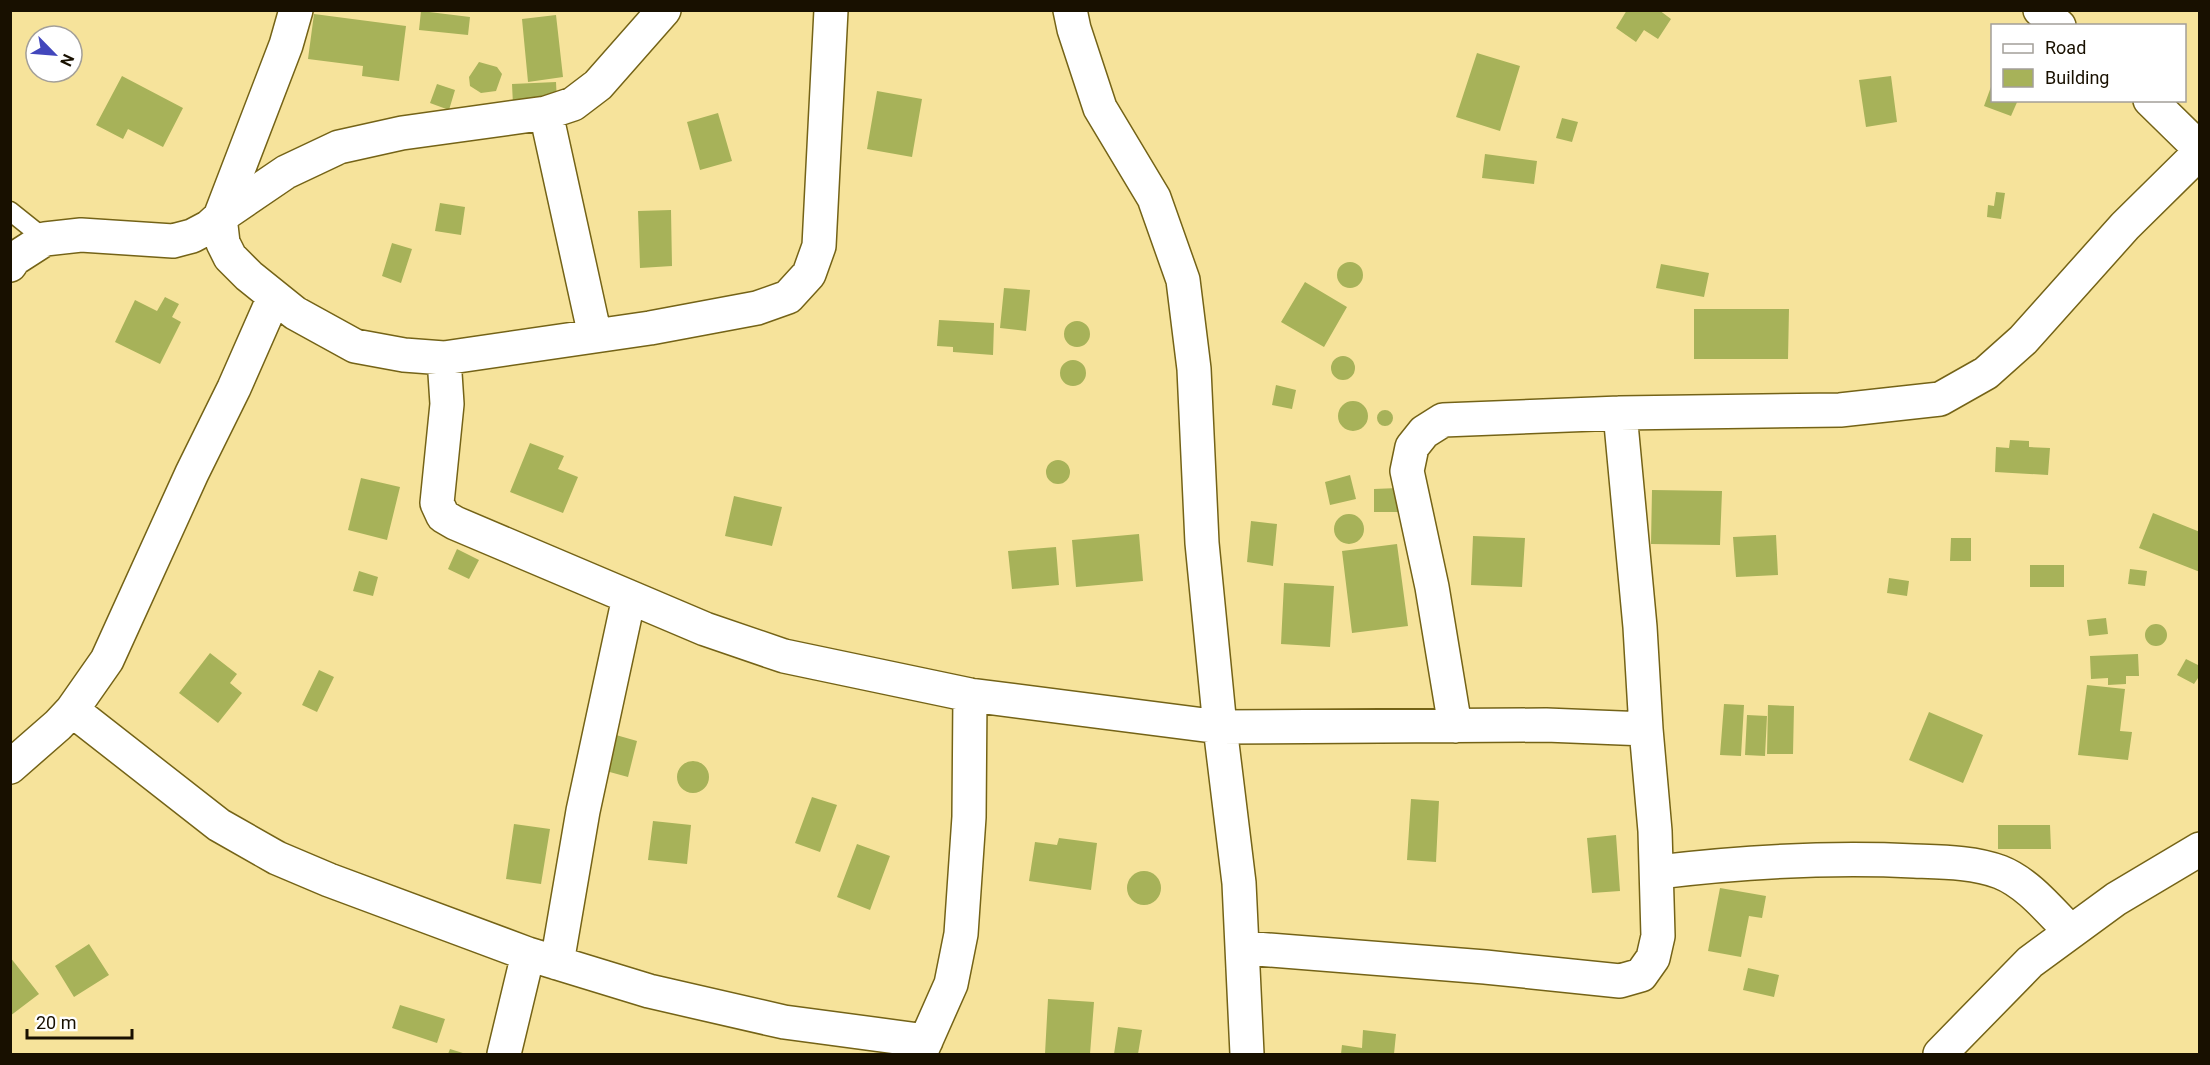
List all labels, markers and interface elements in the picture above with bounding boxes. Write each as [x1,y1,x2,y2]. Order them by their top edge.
north arrow [24,24,84,84]
legend [1991,24,2186,102]
text: Road [2045,37,2086,58]
text: N [56,51,78,69]
text: Building [2045,67,2109,88]
scale bar [27,1002,132,1040]
text: 20 m [36,1012,76,1033]

